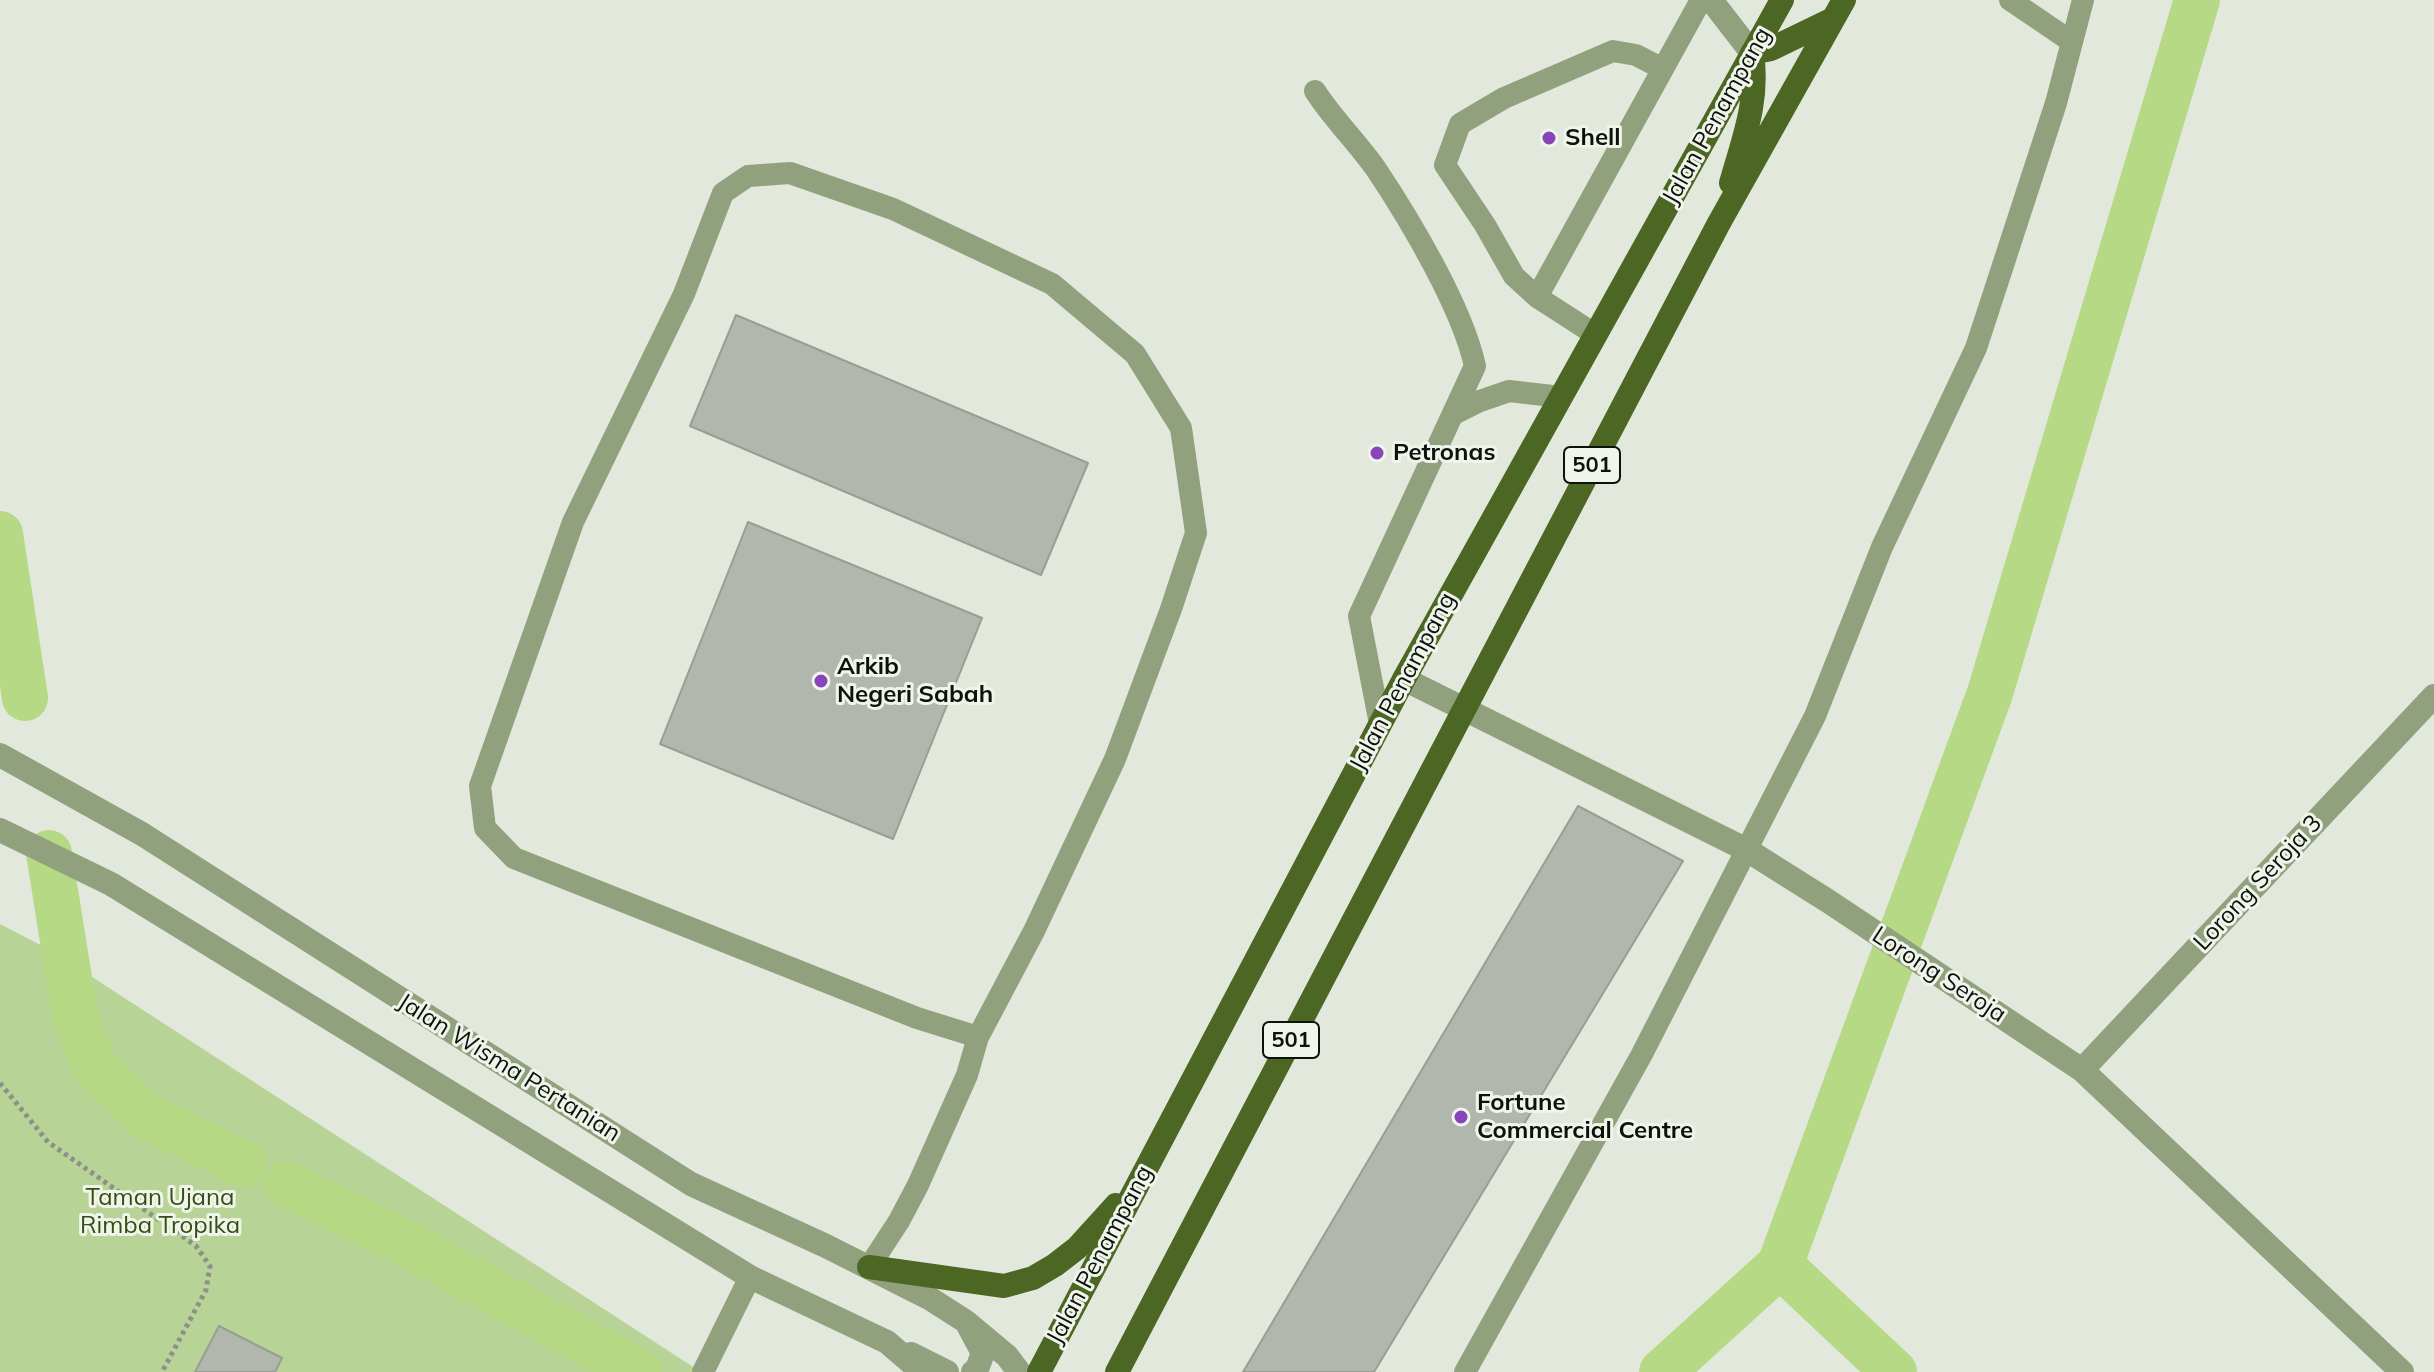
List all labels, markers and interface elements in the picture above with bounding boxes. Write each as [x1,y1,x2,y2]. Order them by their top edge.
street label: Jalan Penampang [1656,23,1778,209]
place label: Shell [1565,124,1621,152]
marker: Shell [1540,129,1558,147]
place label: Petronas [1393,439,1495,467]
marker: Petronas [1368,444,1386,462]
road number: 501 [1564,447,1620,483]
street label: Jalan Penampang [1344,588,1462,776]
place label: Arkib Negeri Sabah [837,653,993,709]
marker: Arkib Negeri Sabah [812,672,830,690]
street label: Lorong Seroja 3 [2188,809,2328,957]
street label: Lorong Seroja [1867,921,2011,1029]
street label: Jalan Wisma Pertanian [392,988,626,1148]
road number: 501 [1263,1022,1319,1058]
place label: Fortune Commercial Centre [1477,1089,1693,1145]
marker: Fortune Commercial Centre [1452,1108,1470,1126]
street label: Jalan Penampang [1041,1161,1159,1349]
park label: Taman Ujana Rimba Tropika [80,1184,240,1240]

